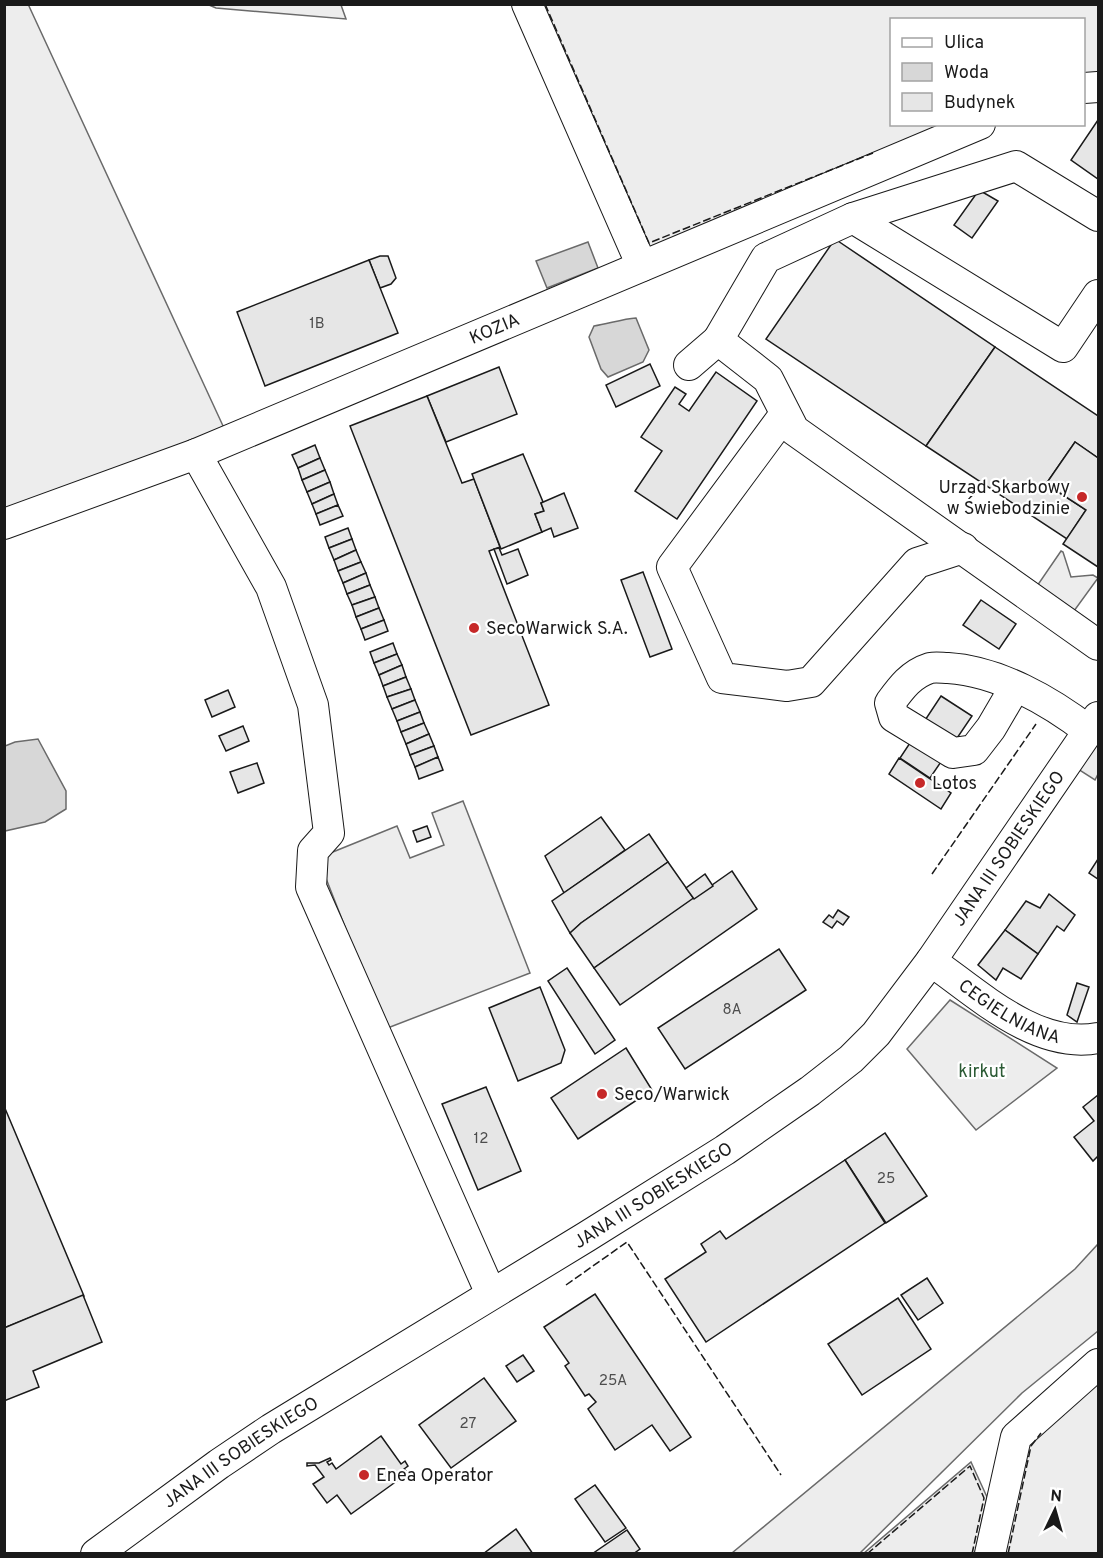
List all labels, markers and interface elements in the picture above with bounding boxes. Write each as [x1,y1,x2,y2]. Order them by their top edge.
legend [890,18,1085,126]
text: Ulica [944,32,984,55]
text: Woda [944,62,989,85]
text: Budynek [944,92,1015,115]
street label: KOZIA [466,309,524,351]
house number: 1B [309,315,325,334]
place label: Urząd Skarbowy w Świebodzinie [938,477,1070,521]
marker: Urząd Skarbowy w Świebodzinie [1075,490,1089,504]
place label: SecoWarwick S.A. [486,618,628,641]
marker: SecoWarwick S.A. [467,621,481,635]
street label: JANA III SOBIESKIEGO [948,767,1071,931]
place label: Lotos [932,773,977,796]
marker: Lotos [913,776,927,790]
street label: CEGIELNIANA [953,975,1062,1050]
house number: 8A [722,1001,742,1020]
park label: kirkut [958,1061,1006,1084]
place label: Seco/Warwick [614,1084,730,1107]
marker: Seco/Warwick [595,1087,609,1101]
house number: 12 [474,1130,488,1149]
street label: JANA III SOBIESKIEGO [570,1138,738,1255]
house number: 25 [877,1170,895,1189]
house number: 25A [599,1372,627,1391]
street label: JANA III SOBIESKIEGO [159,1393,323,1514]
house number: 27 [460,1415,477,1434]
place label: Enea Operator [376,1465,493,1488]
marker: Enea Operator [357,1468,371,1482]
north arrow [1025,1480,1085,1540]
text: N [1050,1487,1063,1508]

